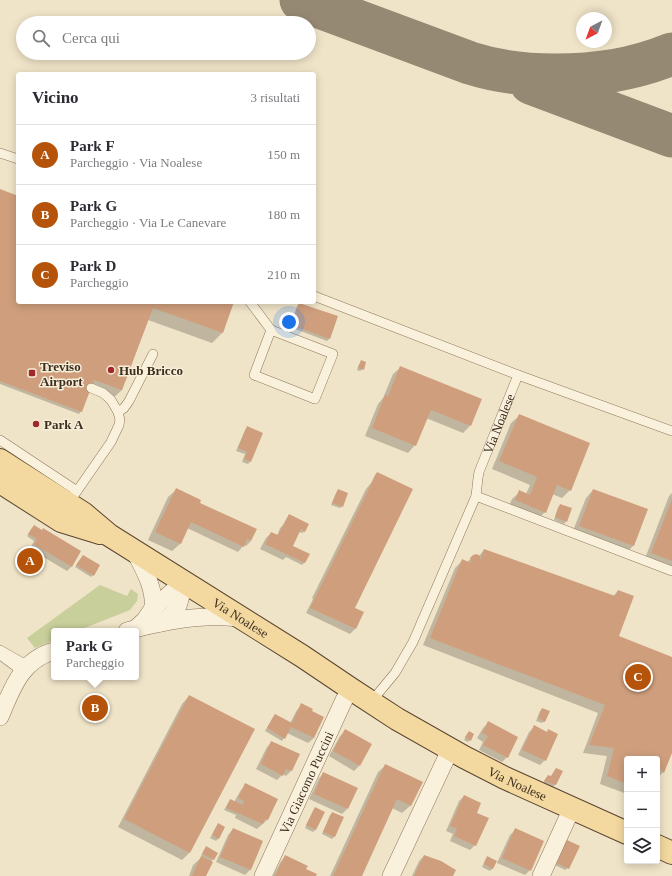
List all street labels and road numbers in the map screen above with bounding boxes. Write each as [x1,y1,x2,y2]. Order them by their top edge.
street label: Via Noalese [480,391,518,456]
street label: Via Noalese [210,595,271,641]
street label: Via Giacomo Puccini [276,729,337,836]
street label: Via Noalese [485,764,549,804]

